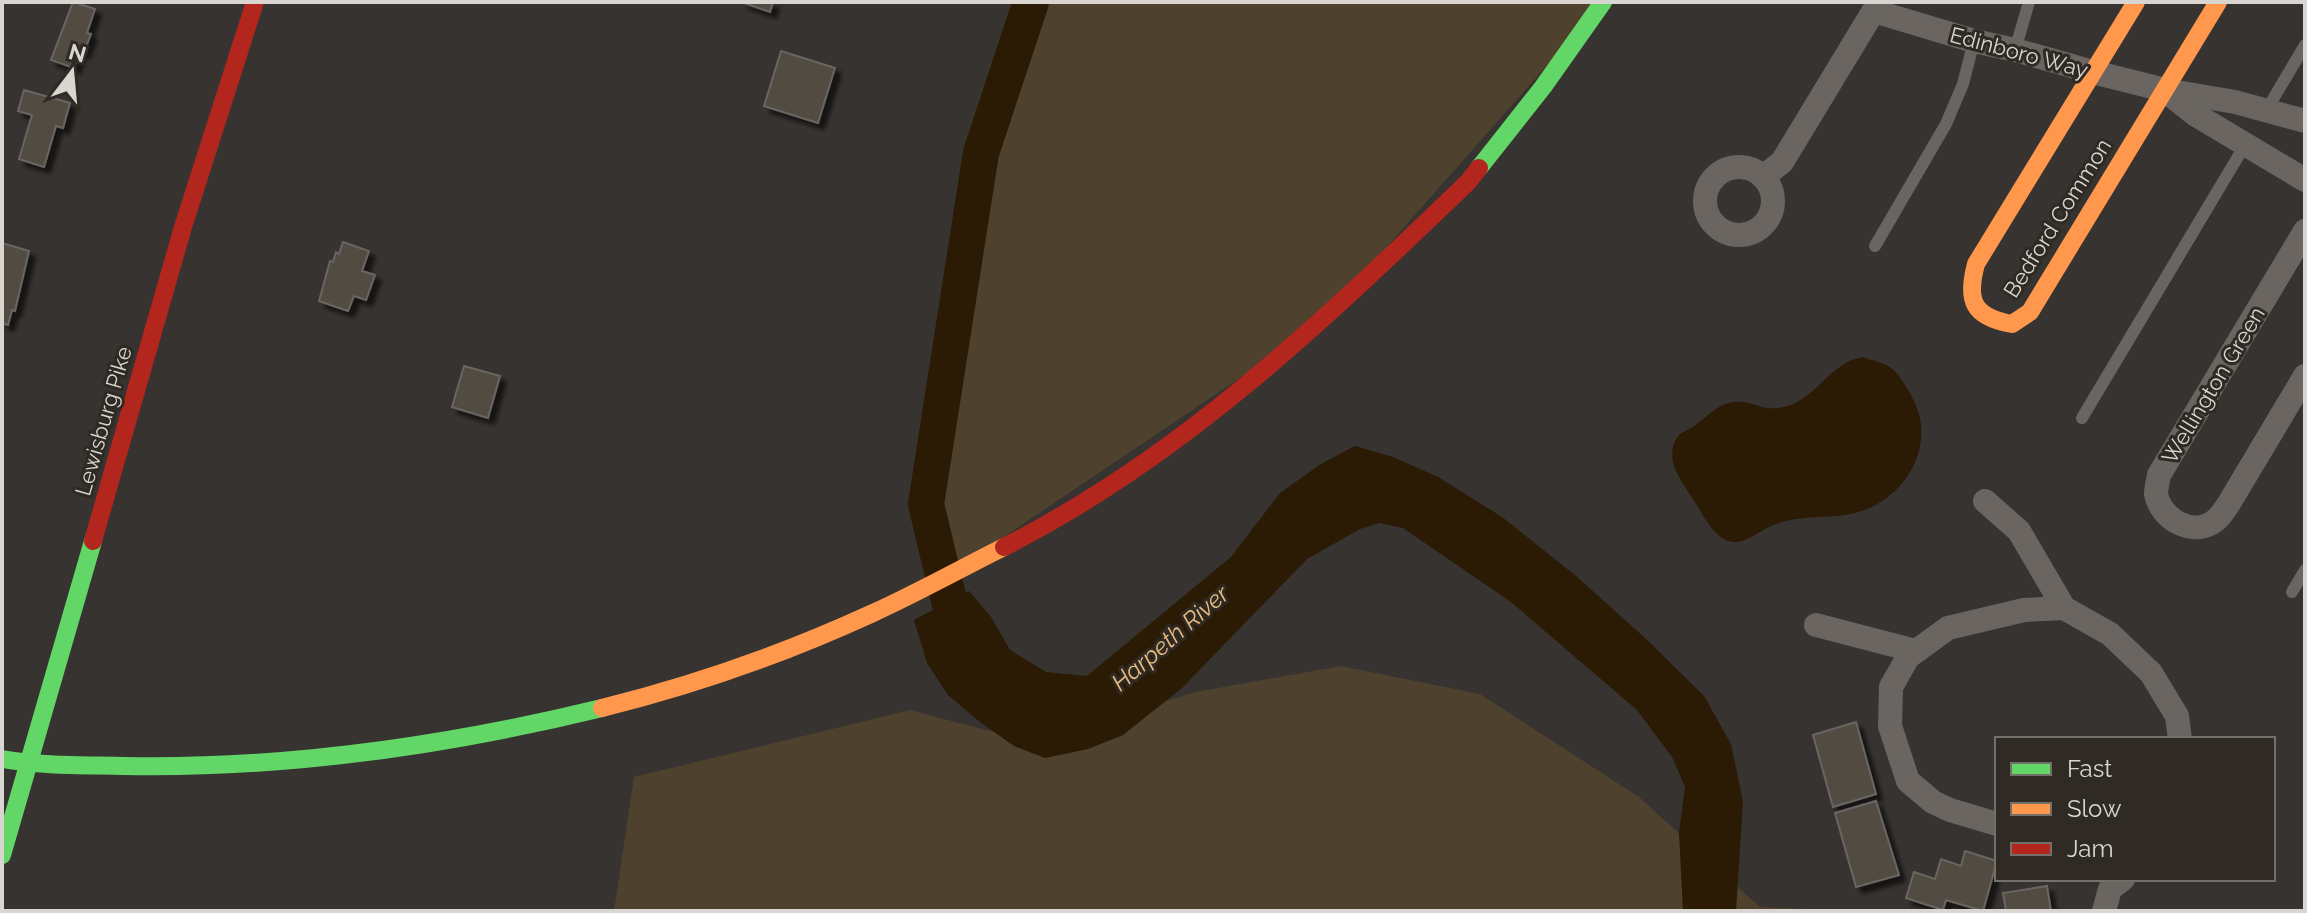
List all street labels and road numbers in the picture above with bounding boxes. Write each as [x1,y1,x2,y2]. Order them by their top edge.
street label: Edinboro Way [1947,21,2091,83]
street label: Bedford Common [1998,134,2116,302]
street label: Wellington Green [2156,302,2270,468]
street label: Lewisburg Pike [69,343,137,499]

